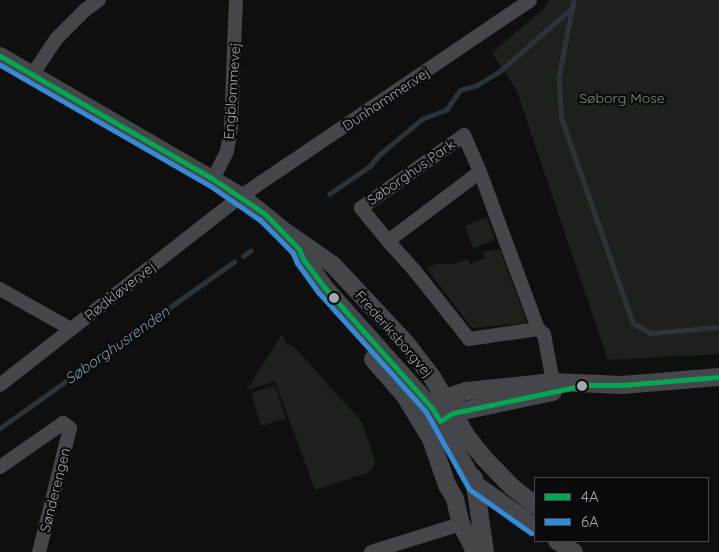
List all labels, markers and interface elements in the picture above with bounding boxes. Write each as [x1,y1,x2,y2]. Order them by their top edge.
street label: Engblommevej [220,42,244,140]
street label: Dunhammervej [339,64,433,134]
park label: Søborg Mose [579,90,665,106]
street label: Søborghus Park [364,136,458,208]
street label: Rødkløvervej [81,258,159,324]
street label: Frederiksborgvej [352,287,436,381]
unlabelled marker [329,293,339,303]
water label: Søborghusrenden [61,302,173,388]
unlabelled marker [577,381,587,391]
street label: Sønderengen [36,446,74,534]
legend [534,477,709,542]
text: 4A [581,487,599,506]
text: 6A [581,512,599,531]

